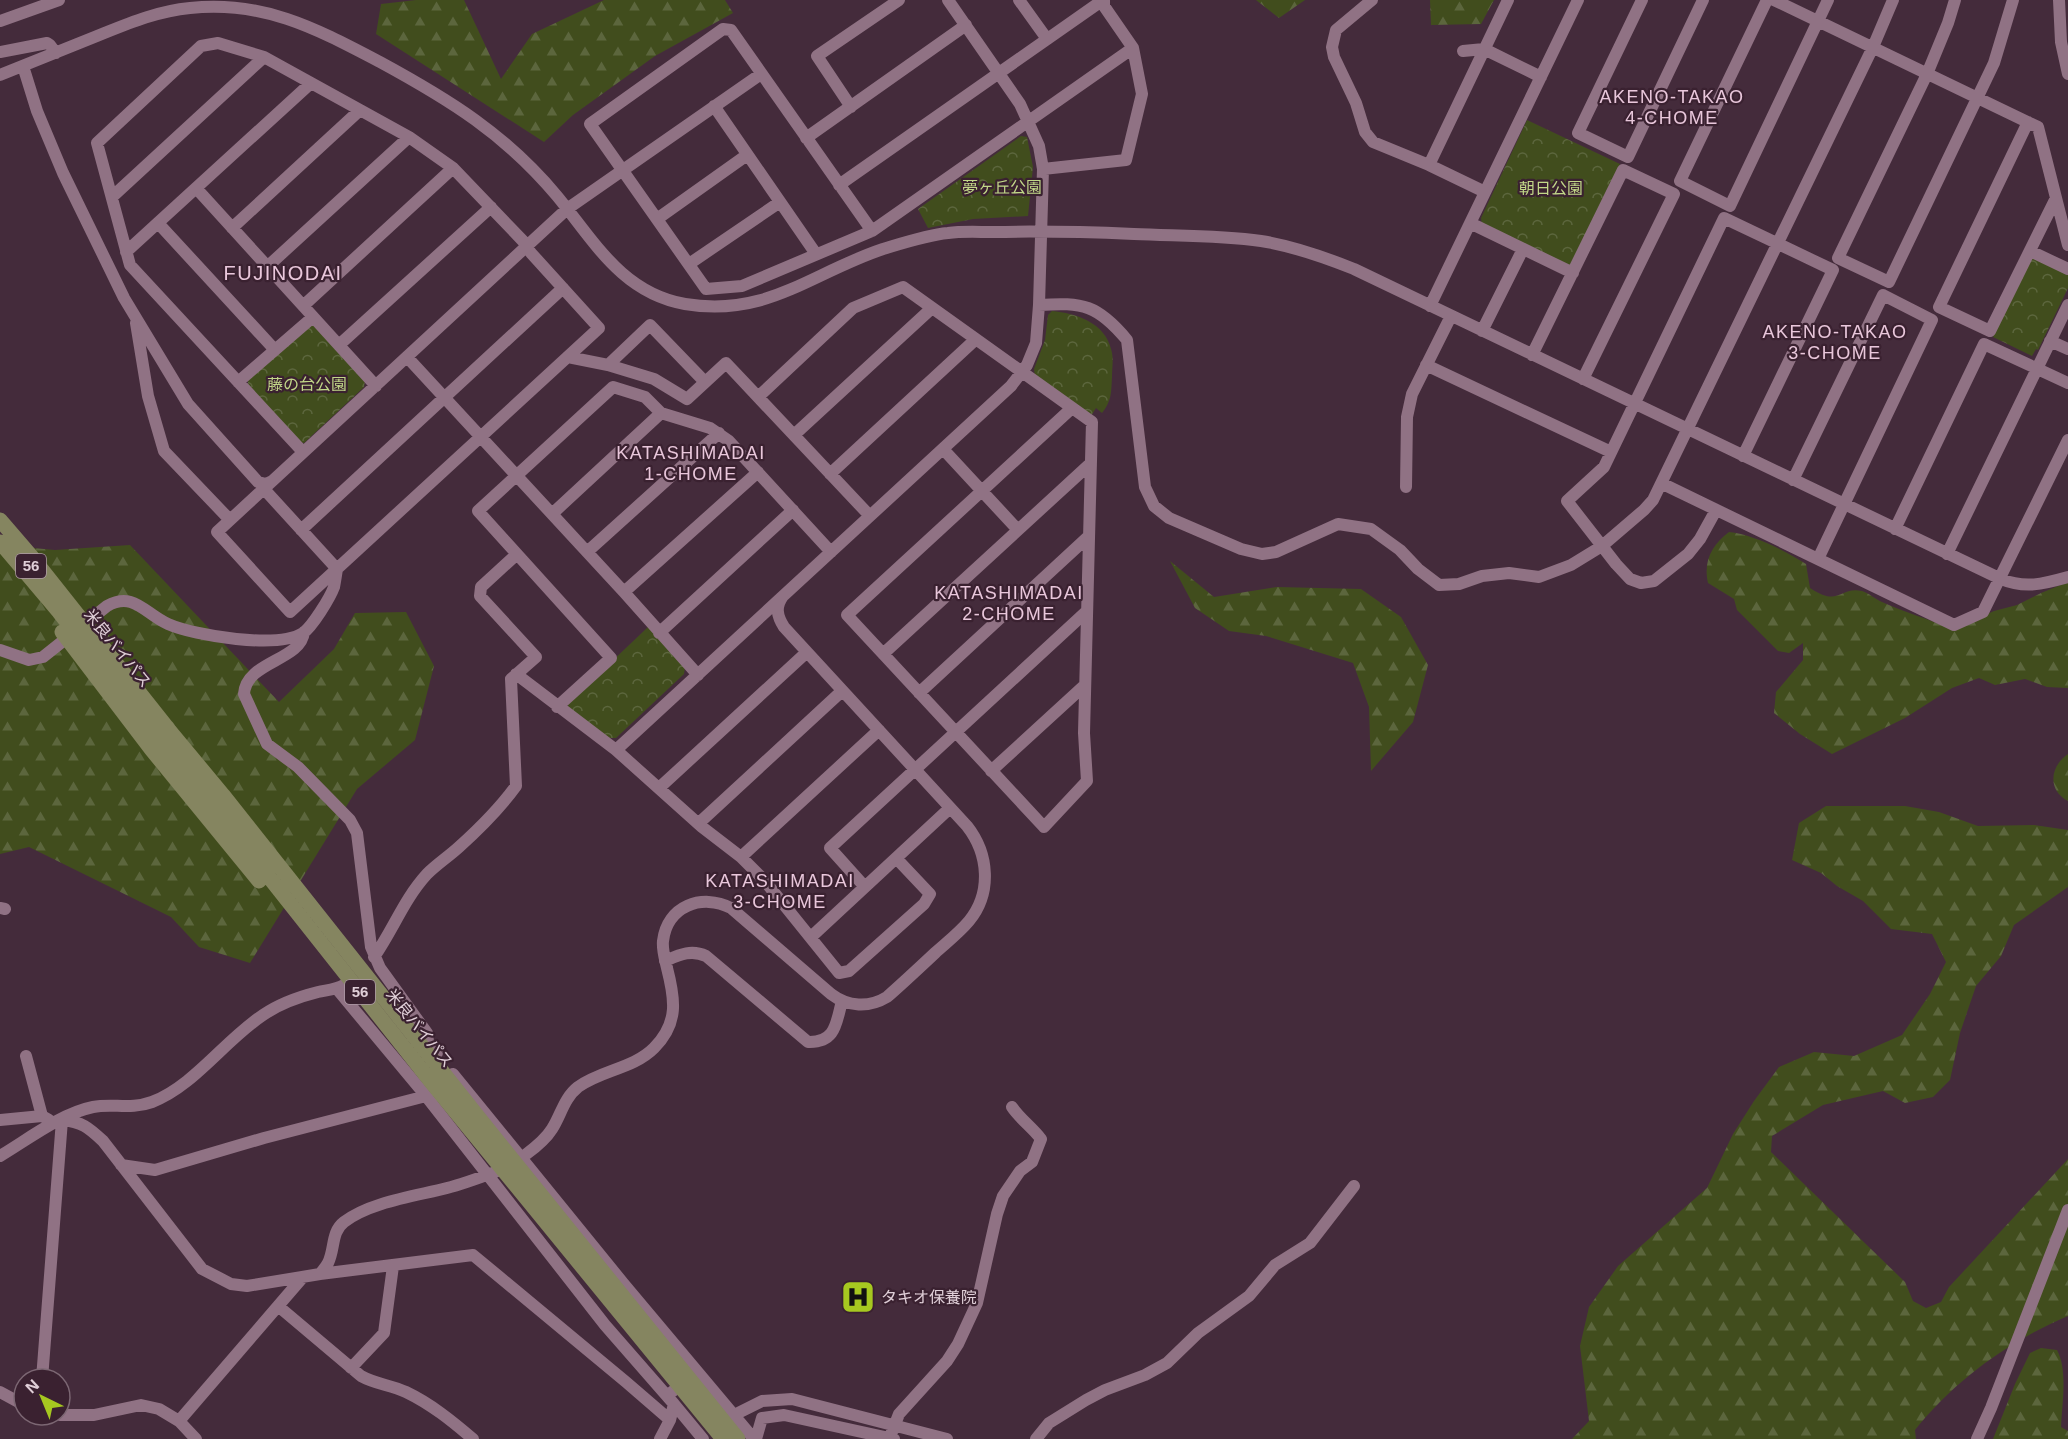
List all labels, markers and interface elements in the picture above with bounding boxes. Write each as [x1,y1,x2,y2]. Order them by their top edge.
district label: AKENO-TAKAO 4-CHOME [1599,87,1745,128]
park label: 夢ヶ丘公園 [962,179,1042,196]
park label: 朝日公園 [1519,180,1583,197]
district label: FUJINODAI [223,262,343,284]
district label: AKENO-TAKAO 3-CHOME [1762,322,1908,363]
park label: 藤の台公園 [267,376,347,393]
district label: KATASHIMADAI 1-CHOME [616,443,766,484]
road number: 56 [16,554,46,578]
district label: KATASHIMADAI 2-CHOME [934,583,1084,624]
street label: 米良バイパス [81,606,154,691]
district label: KATASHIMADAI 3-CHOME [705,871,855,912]
road number: 56 [345,980,375,1004]
street label: 米良バイパス [383,986,456,1071]
hospital icon: タキオ保養院 [840,1279,876,1315]
place label: タキオ保養院 [881,1289,977,1306]
north arrow [12,1367,72,1427]
text: N [22,1376,42,1397]

